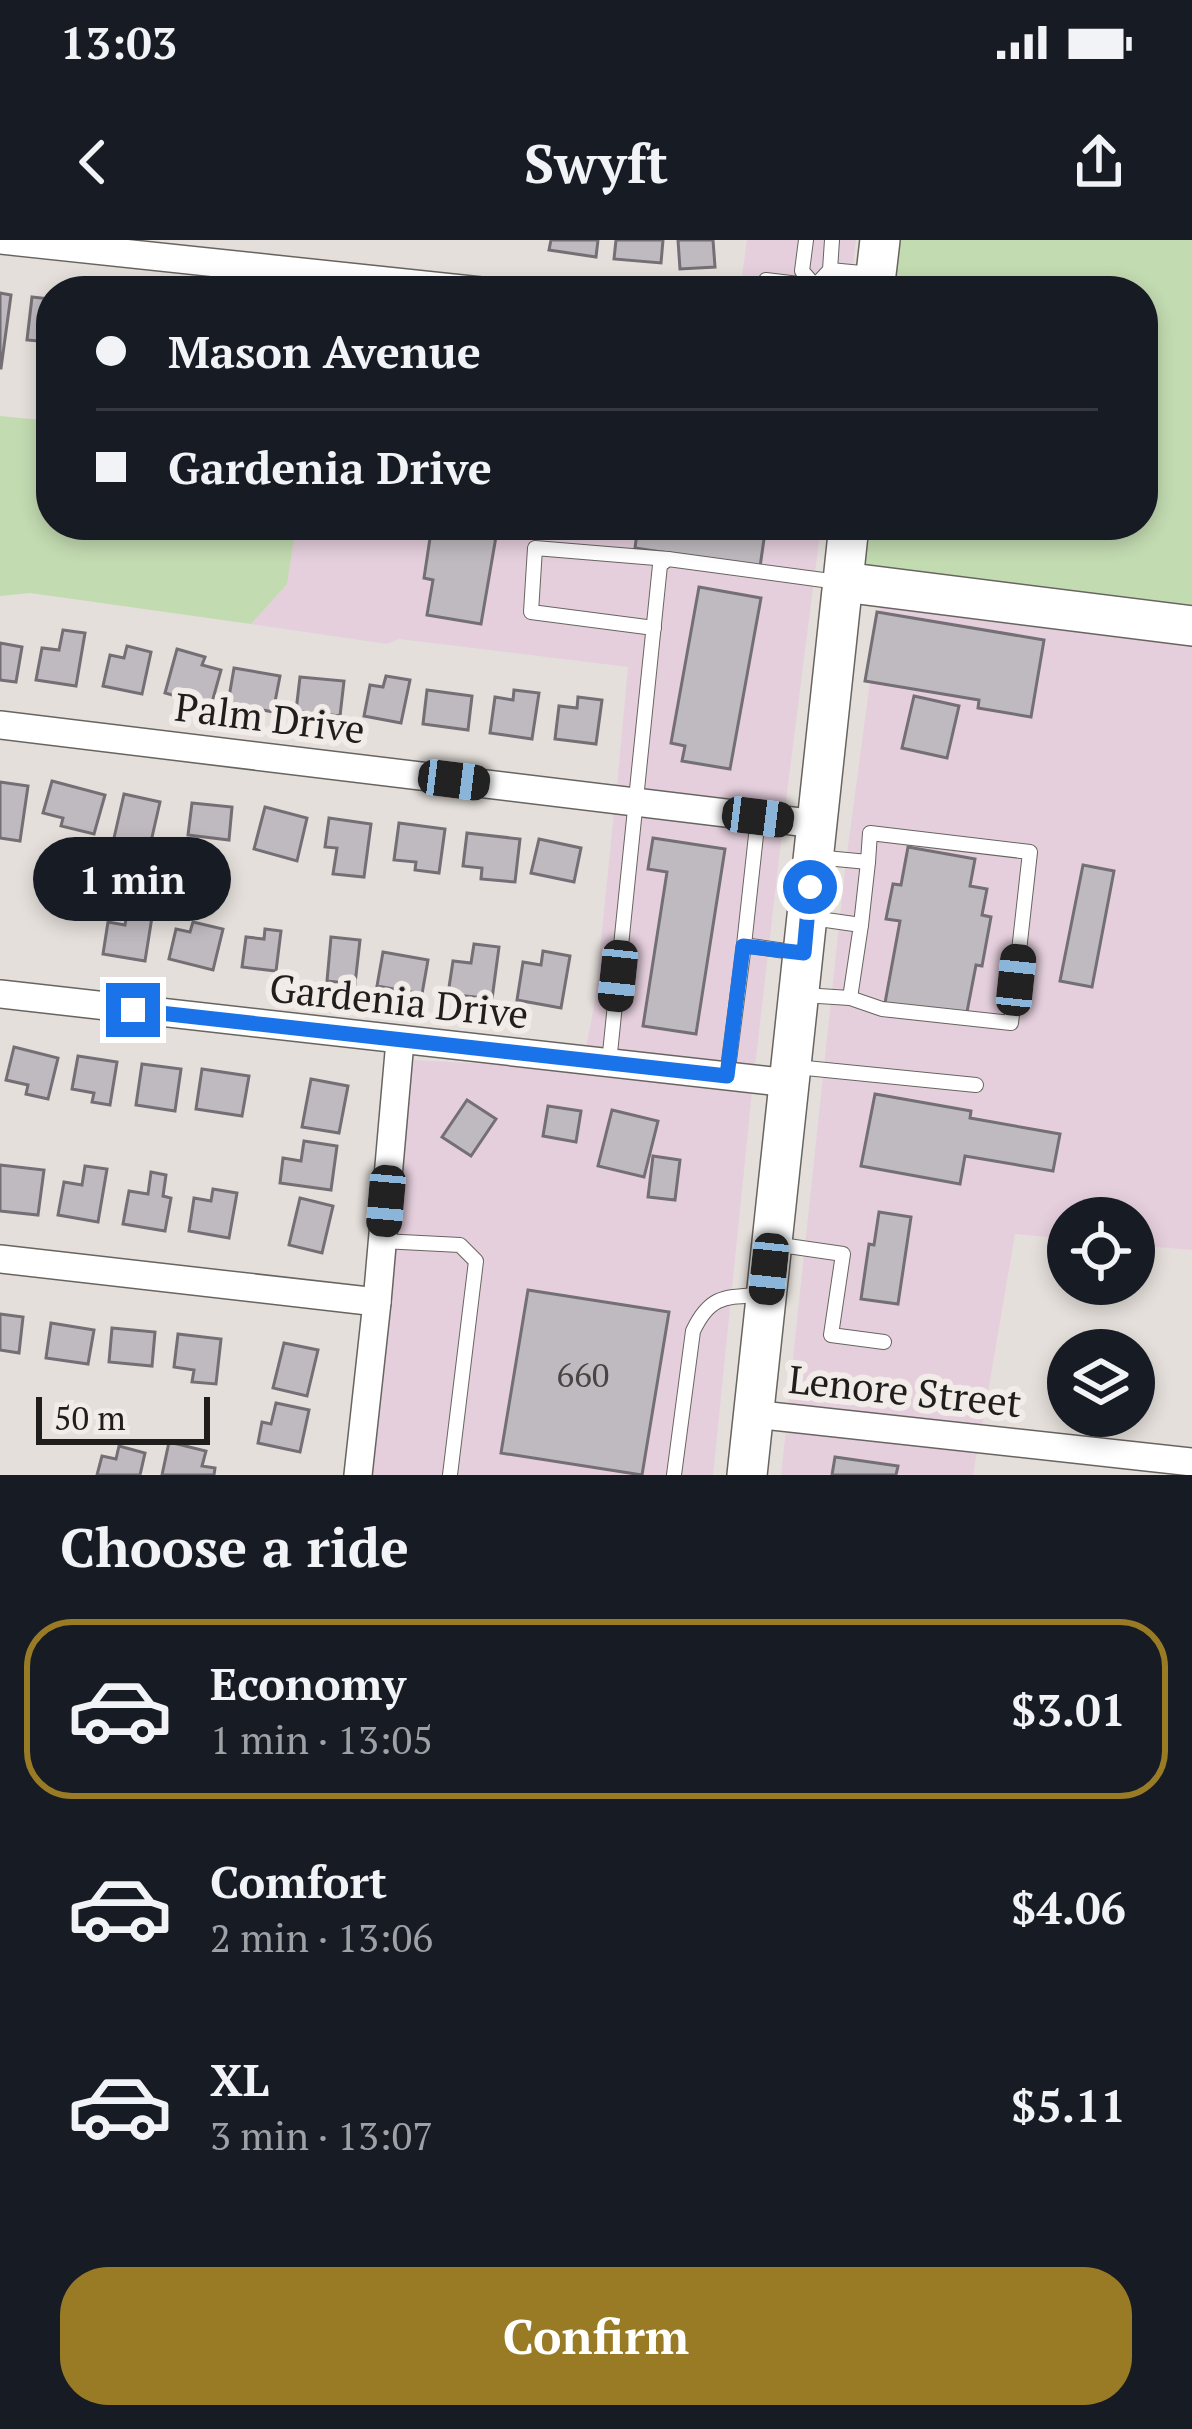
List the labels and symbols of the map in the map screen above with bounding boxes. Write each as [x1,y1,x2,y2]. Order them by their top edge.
street label: Palm Drive [172,680,368,754]
car [416,758,492,802]
car [720,795,796,839]
callout: 1 min [34,836,232,920]
route start [783,860,837,914]
car [596,938,640,1014]
car [994,942,1038,1018]
street label: Gardenia Drive [267,961,531,1039]
route end [106,983,160,1037]
car [365,1164,407,1238]
car [747,1231,791,1307]
street label: Lenore Street [786,1352,1024,1428]
house number: 660 [557,1353,609,1396]
scale bar [36,1391,210,1444]

